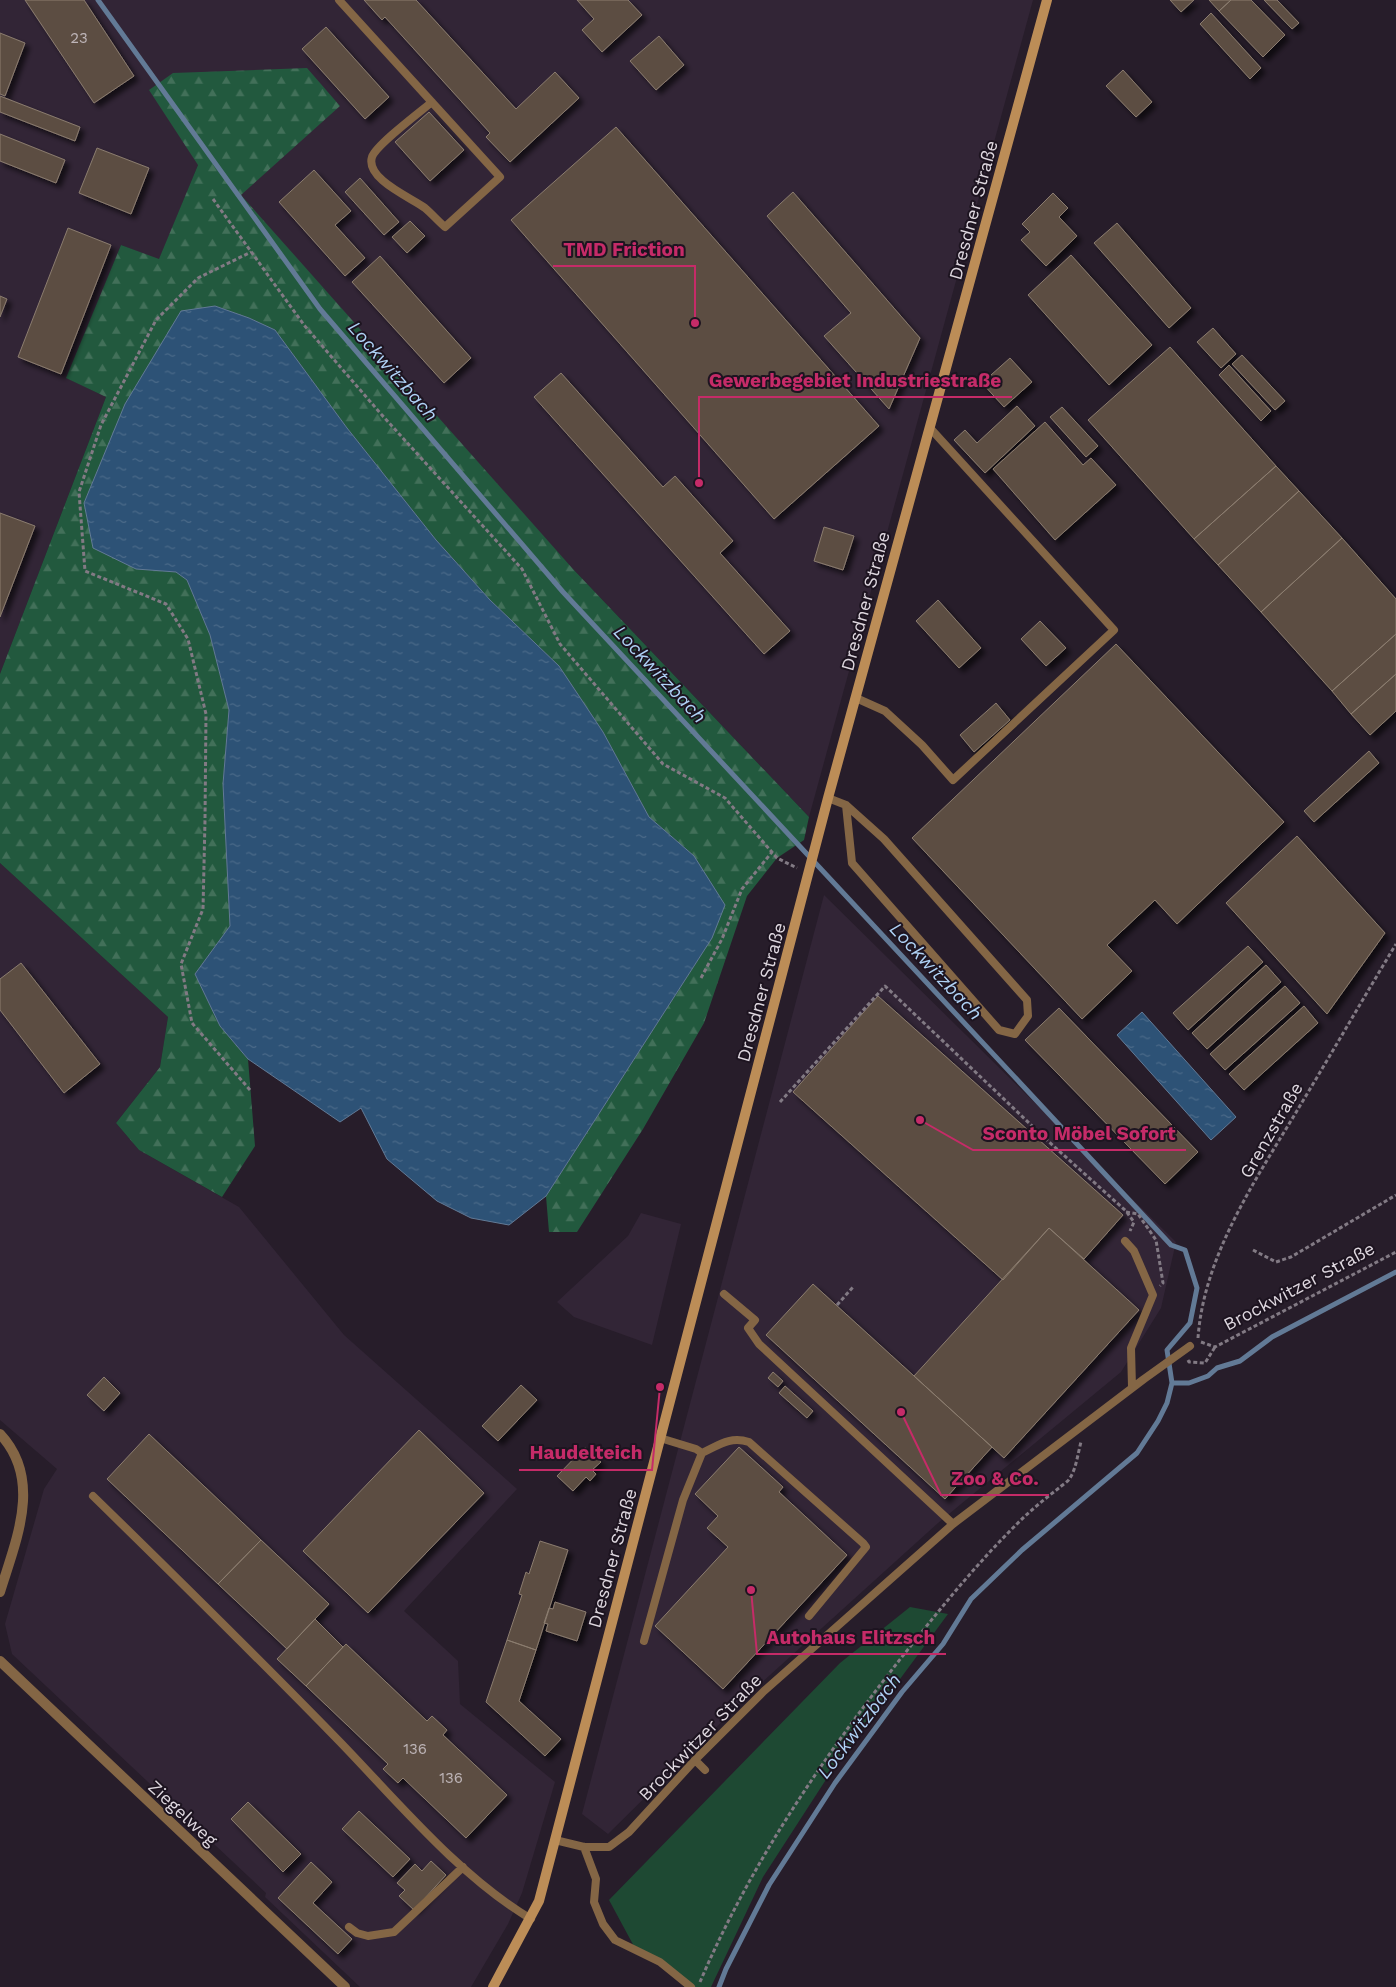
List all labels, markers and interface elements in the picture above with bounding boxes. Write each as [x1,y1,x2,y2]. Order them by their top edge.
house number: 23 [70,29,88,47]
street label: Dresdner Straße [944,138,1002,282]
callout: TMD Friction [553,232,695,266]
text: TMD Friction [563,238,685,261]
water label: Lockwitzbach [343,316,443,426]
callout: Gewerbegebiet Industriestraße [699,363,1012,397]
text: Gewerbegebiet Industriestraße [709,369,1001,392]
street label: Dresdner Straße [836,529,894,673]
water label: Lockwitzbach [609,620,711,728]
water label: Lockwitzbach [885,917,987,1025]
street label: Dresdner Straße [732,920,790,1064]
street label: Grenzstraße [1235,1078,1307,1182]
callout: Sconto Möbel Sofort [973,1116,1186,1150]
text: Sconto Möbel Sofort [982,1122,1176,1145]
street label: Brockwitzer Straße [1220,1237,1378,1335]
callout: Haudelteich [519,1436,652,1470]
text: Haudelteich [529,1441,643,1464]
callout: Zoo & Co. [941,1461,1049,1495]
text: Zoo & Co. [951,1467,1039,1490]
street label: Dresdner Straße [583,1486,641,1630]
callout: Autohaus Elitzsch [757,1620,946,1654]
text: Autohaus Elitzsch [767,1626,935,1649]
street label: Brockwitzer Straße [634,1669,766,1805]
water label: Lockwitzbach [812,1669,906,1783]
house number: 136 [403,1740,427,1758]
house number: 136 [439,1769,463,1787]
street label: Ziegelweg [144,1776,222,1850]

